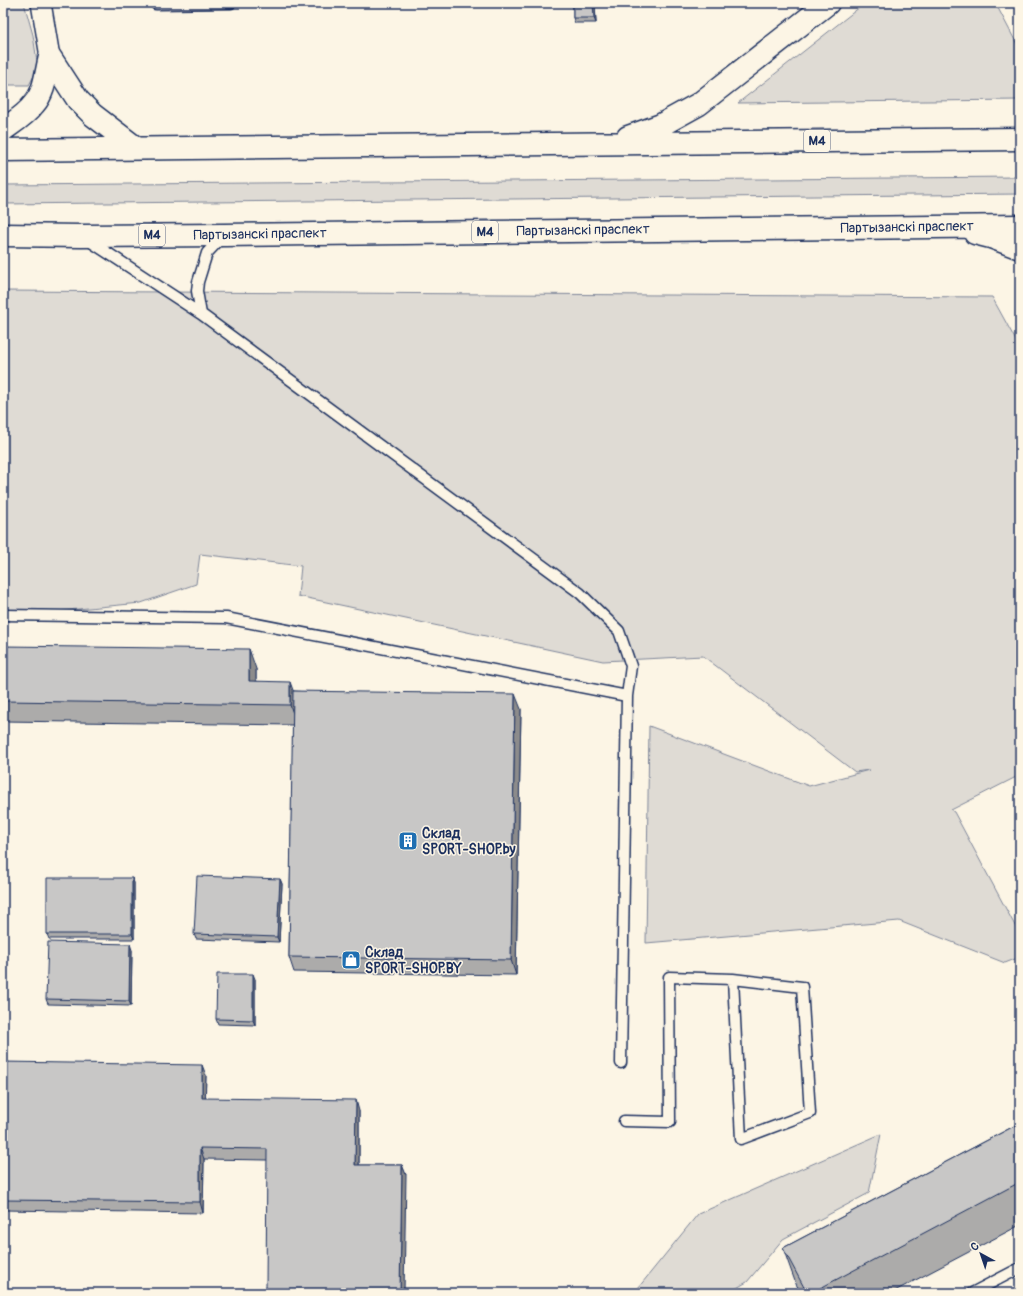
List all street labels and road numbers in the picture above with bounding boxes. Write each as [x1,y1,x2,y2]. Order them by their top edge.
road number: М4 [804,130,830,152]
street label: Партызанскі праспект [840,217,974,237]
street label: Партызанскі праспект [516,220,650,240]
road number: М4 [472,221,498,243]
road number: М4 [139,224,165,246]
street label: Партызанскі праспект [193,224,327,244]

